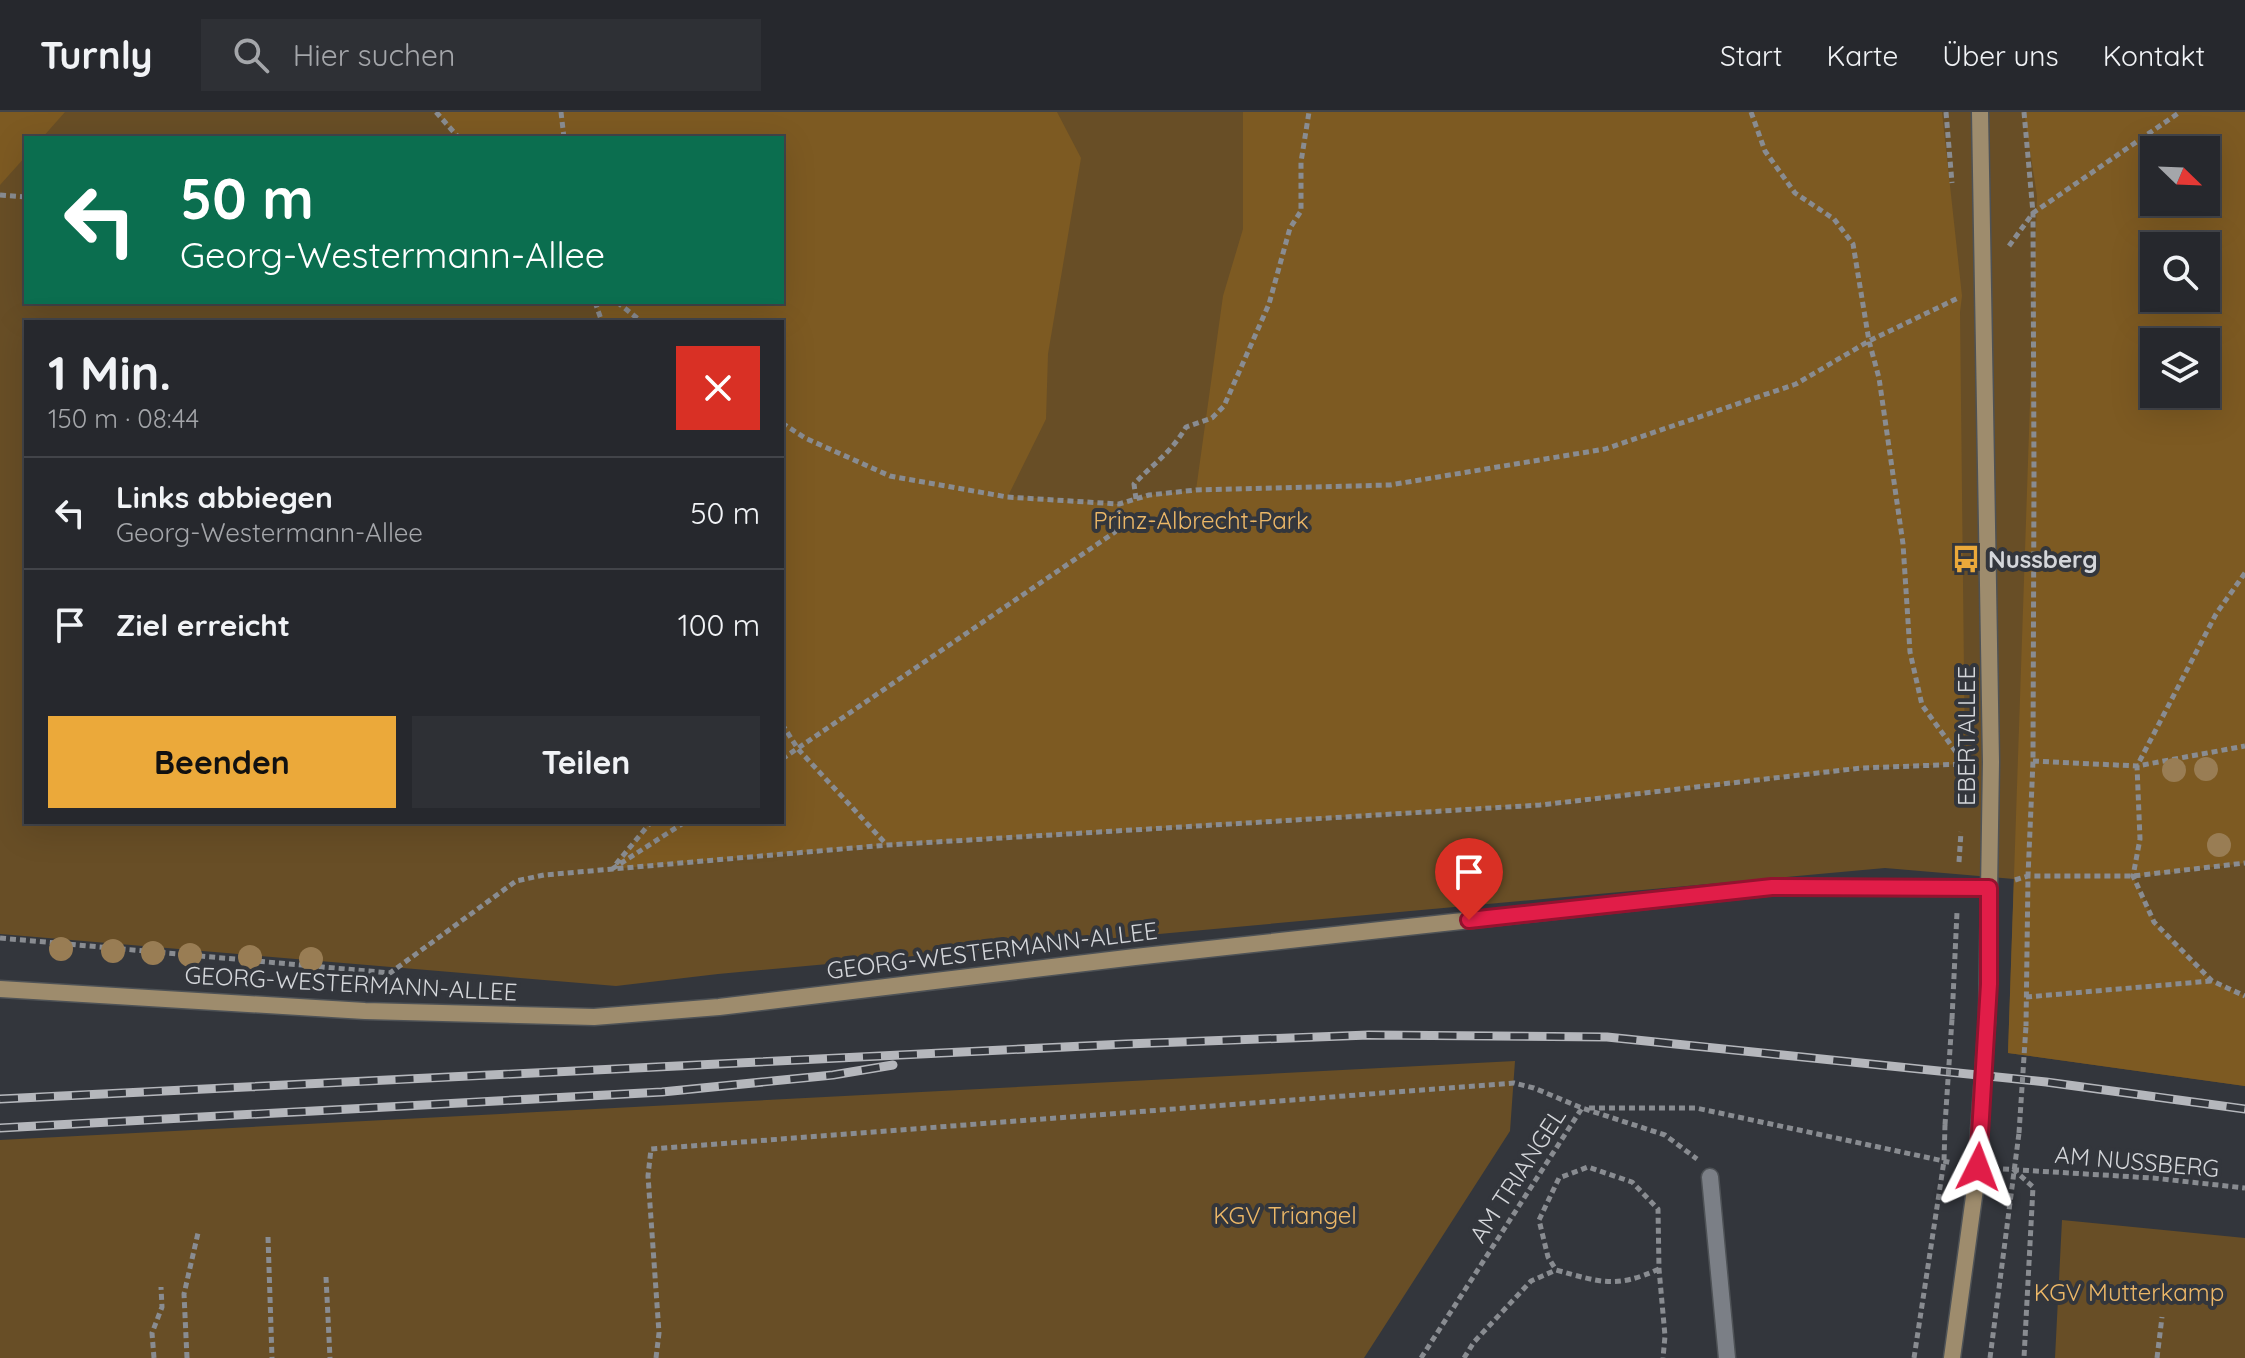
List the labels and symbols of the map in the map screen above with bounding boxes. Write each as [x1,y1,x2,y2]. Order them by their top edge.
north arrow [2140,136,2220,216]
park label: Prinz-Albrecht-Park [1093,505,1309,535]
bus stop icon: Nussberg [1951,544,1981,574]
place label: Nussberg [1988,544,2097,574]
street label: EBERTALLEE [1951,666,1981,806]
pin [1435,838,1503,920]
street label: GEORG-WESTERMANN-ALLEE [825,915,1159,985]
street label: GEORG-WESTERMANN-ALLEE [184,959,518,1007]
street label: AM TRIANGEL [1462,1102,1572,1248]
position arrow [1936,1125,2020,1209]
street label: AM NUSSBERG [2053,1139,2221,1183]
park label: KGV Triangel [1213,1200,1357,1230]
park label: KGV Mutterkamp [2034,1277,2224,1307]

